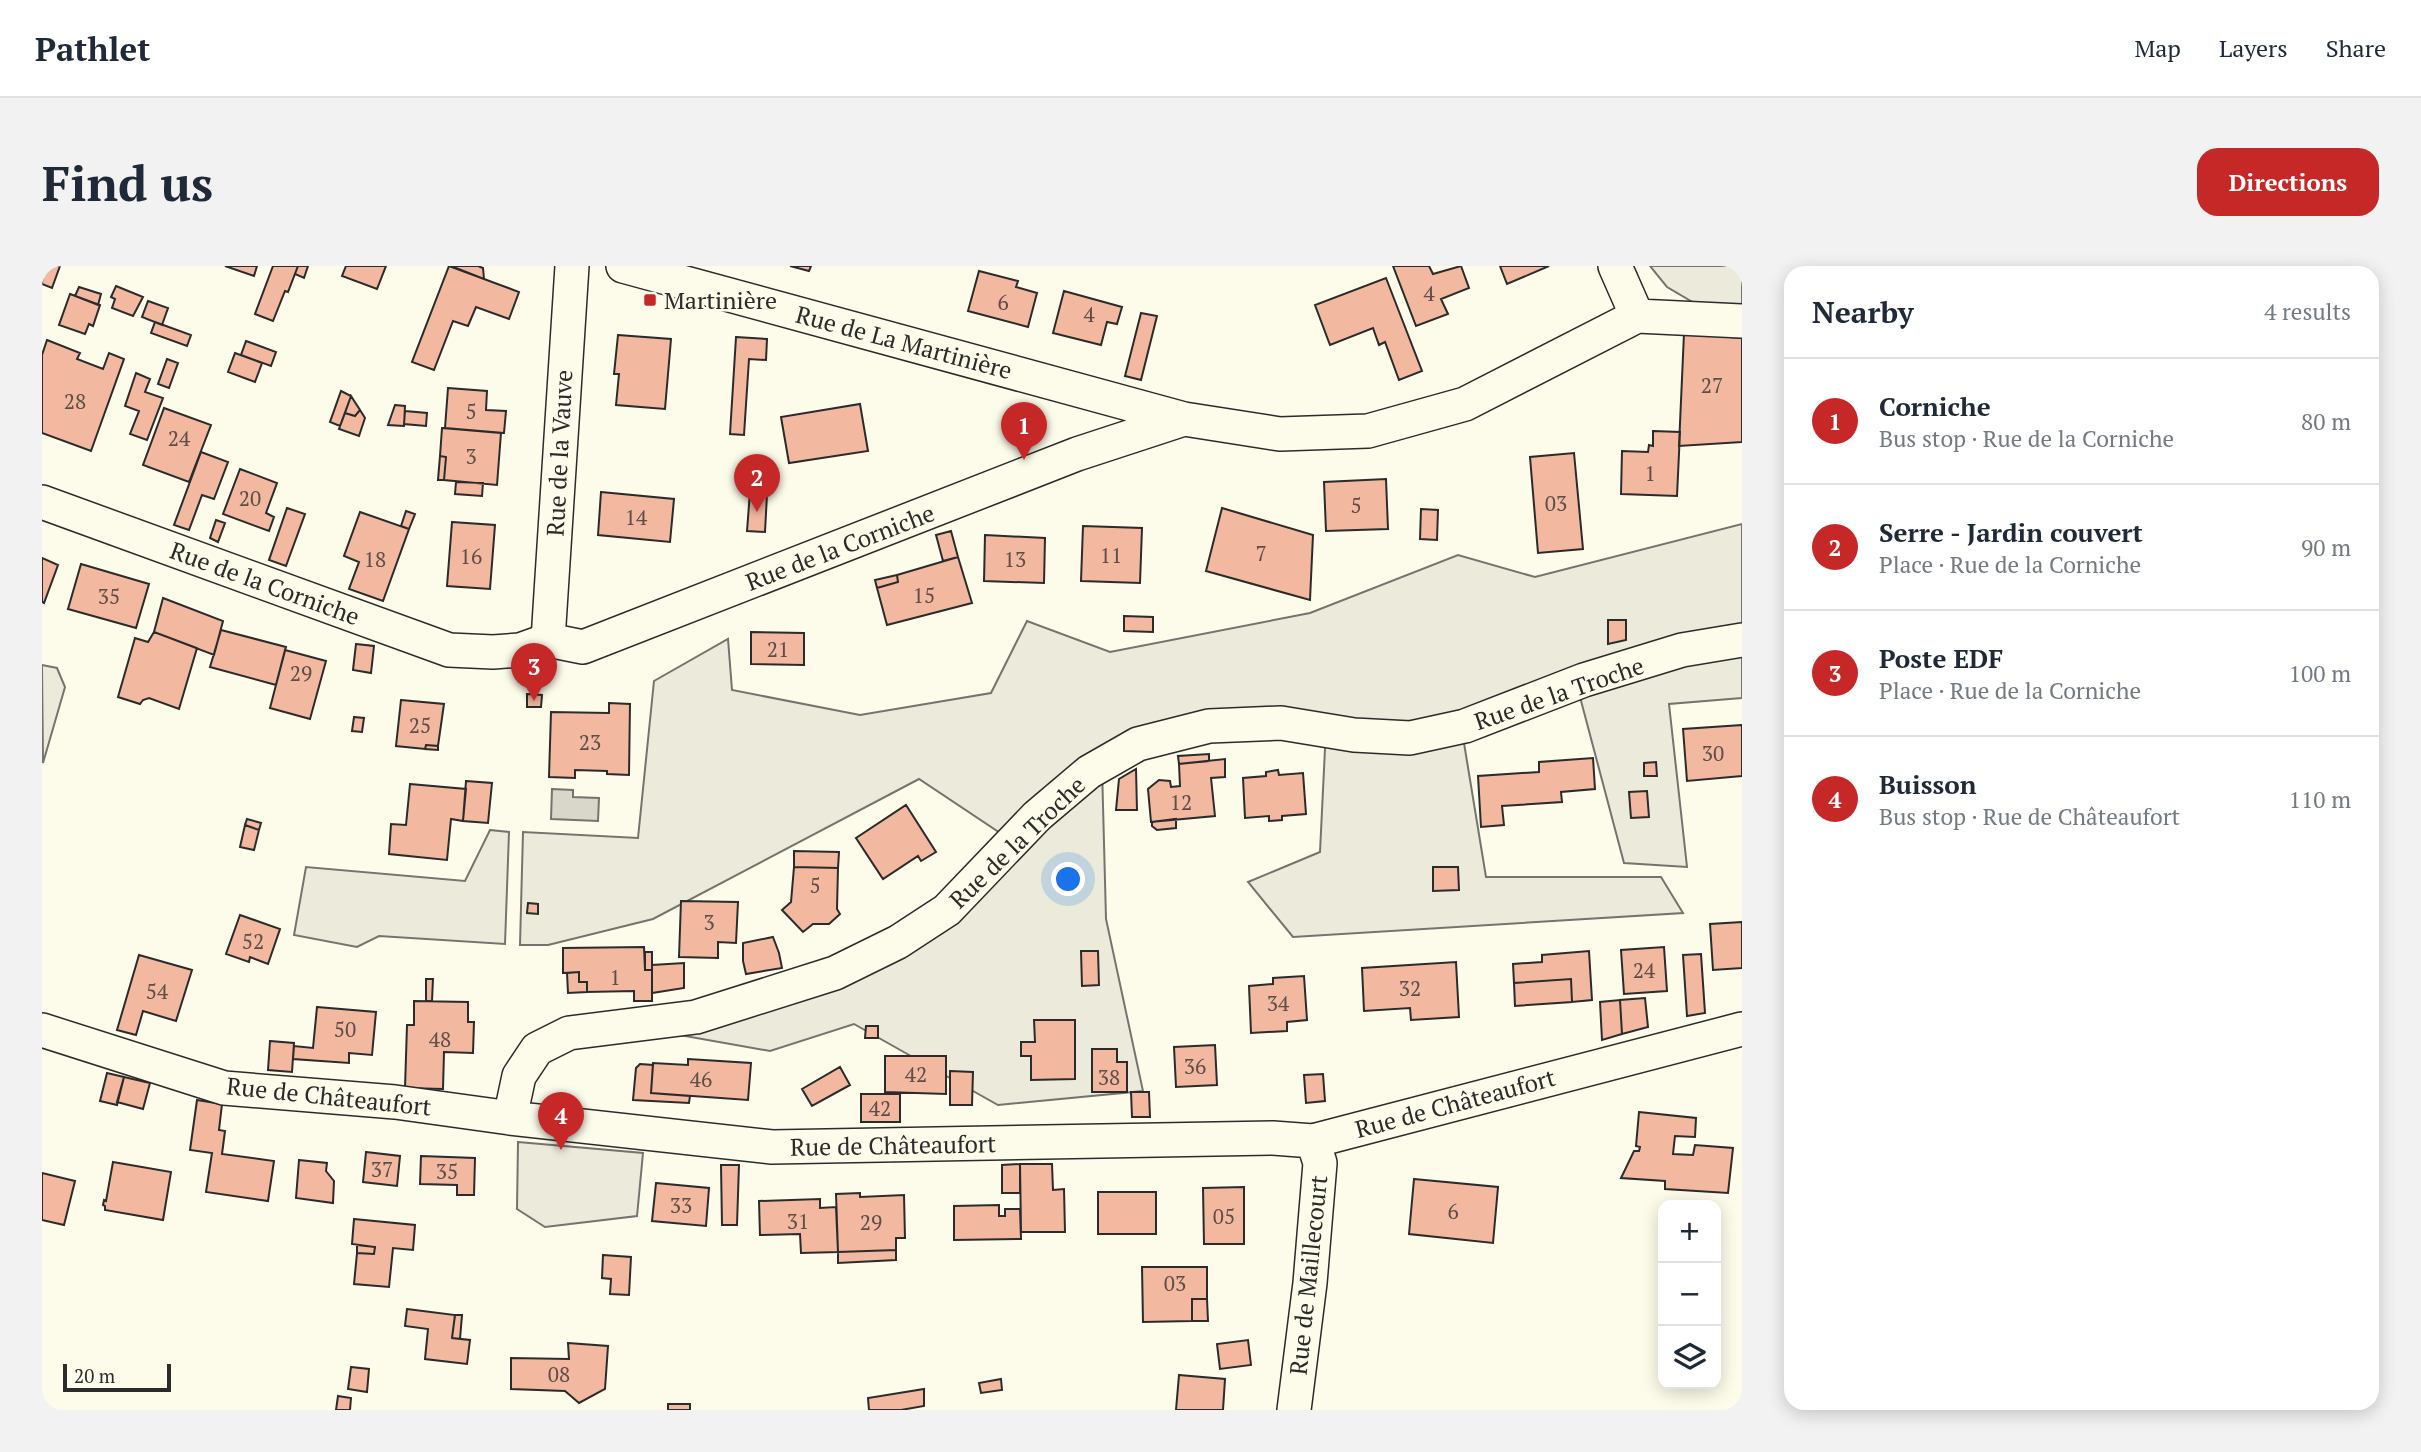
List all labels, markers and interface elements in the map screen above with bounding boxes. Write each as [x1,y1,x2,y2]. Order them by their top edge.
text: Pathlet [35,27,150,70]
text: Map [2134,32,2181,64]
text: Layers [2219,32,2288,64]
text: Share [2326,32,2386,64]
button: Directions [2197,148,2379,216]
text: Find us [42,150,213,215]
house number: 4 [1423,279,1435,307]
place label: Martinière [664,284,777,316]
house number: 6 [997,288,1009,316]
marker: Martinière [642,292,658,308]
text: Nearby [1812,292,1914,332]
text: 4 results [2264,296,2351,327]
street label: Rue de La Martinière [792,298,1016,386]
house number: 4 [1083,300,1095,328]
street label: Rue de la Vauve [539,369,579,537]
house number: 27 [1701,371,1723,399]
house number: 28 [64,387,86,415]
text: Corniche [1879,389,1991,423]
house number: 5 [465,397,477,425]
pin: 1 [1001,402,1047,460]
text: 1 [1829,406,1842,437]
text: 80 m [2301,406,2351,437]
text: Bus stop · Rue de la Corniche [1879,423,2174,454]
house number: 24 [168,424,191,452]
house number: 3 [465,442,477,470]
pin: 2 [734,454,780,512]
house number: 1 [1644,459,1656,487]
house number: 20 [239,484,261,512]
house number: 03 [1545,489,1567,517]
house number: 5 [1350,491,1362,519]
street label: Rue de la Corniche [741,496,939,598]
house number: 14 [625,503,648,531]
text: Serre - Jardin couvert [1879,515,2143,549]
text: 2 [1829,532,1842,563]
text: 90 m [2301,532,2351,563]
street label: Rue de la Corniche [166,534,364,632]
house number: 7 [1255,539,1267,567]
house number: 11 [1100,541,1122,569]
house number: 16 [460,542,482,570]
house number: 18 [364,545,386,573]
house number: 13 [1004,545,1026,573]
text: Place · Rue de la Corniche [1879,549,2141,580]
house number: 15 [913,581,935,609]
house number: 35 [98,582,120,610]
house number: 21 [767,635,789,663]
text: Poste EDF [1879,641,2003,675]
pin: 3 [511,643,557,701]
street label: Rue de la Troche [1470,649,1648,737]
text: 3 [1829,658,1842,689]
text: 100 m [2289,658,2351,689]
house number: 29 [290,659,312,687]
text: Place · Rue de la Corniche [1879,675,2141,706]
house number: 25 [409,711,431,739]
house number: 23 [579,728,601,756]
house number: 30 [1702,739,1724,767]
text: Buisson [1879,767,1976,801]
street label: Rue de la Troche [942,769,1092,915]
text: 4 [1829,784,1842,815]
text: 110 m [2289,784,2351,815]
house number: 12 [1170,788,1192,816]
text: Bus stop · Rue de Châteaufort [1879,801,2180,832]
your location [1051,862,1085,896]
house number: 5 [809,871,821,899]
house number: 3 [703,908,715,936]
house number: 52 [242,927,264,955]
house number: 24 [1633,956,1656,984]
house number: 1 [609,963,621,991]
house number: 32 [1399,974,1421,1002]
house number: 54 [146,977,169,1005]
house number: 34 [1267,989,1290,1017]
house number: 50 [334,1015,356,1043]
house number: 48 [429,1025,451,1053]
house number: 36 [1184,1052,1206,1080]
house number: 42 [905,1060,927,1088]
street label: Rue de Châteaufort [1351,1061,1559,1145]
house number: 38 [1098,1063,1120,1091]
house number: 46 [690,1065,712,1093]
street label: Rue de Châteaufort [225,1069,433,1123]
pin: 4 [538,1092,584,1150]
house number: 42 [869,1094,891,1122]
street label: Rue de Châteaufort [790,1127,996,1163]
house number: 37 [371,1155,393,1183]
house number: 35 [436,1157,458,1185]
street label: Rue de Maillecourt [1282,1173,1334,1377]
house number: 33 [670,1191,692,1219]
house number: 6 [1447,1197,1459,1225]
map controls [1658,1200,1721,1389]
button: + [1658,1200,1721,1263]
house number: 05 [1213,1202,1235,1230]
house number: 31 [787,1207,809,1235]
house number: 29 [860,1208,882,1236]
button: − [1658,1263,1721,1326]
house number: 03 [1164,1269,1186,1297]
button: layers [1658,1326,1721,1389]
house number: 08 [548,1360,570,1388]
scale bar [63,1361,172,1393]
text: 20 m [74,1363,115,1388]

